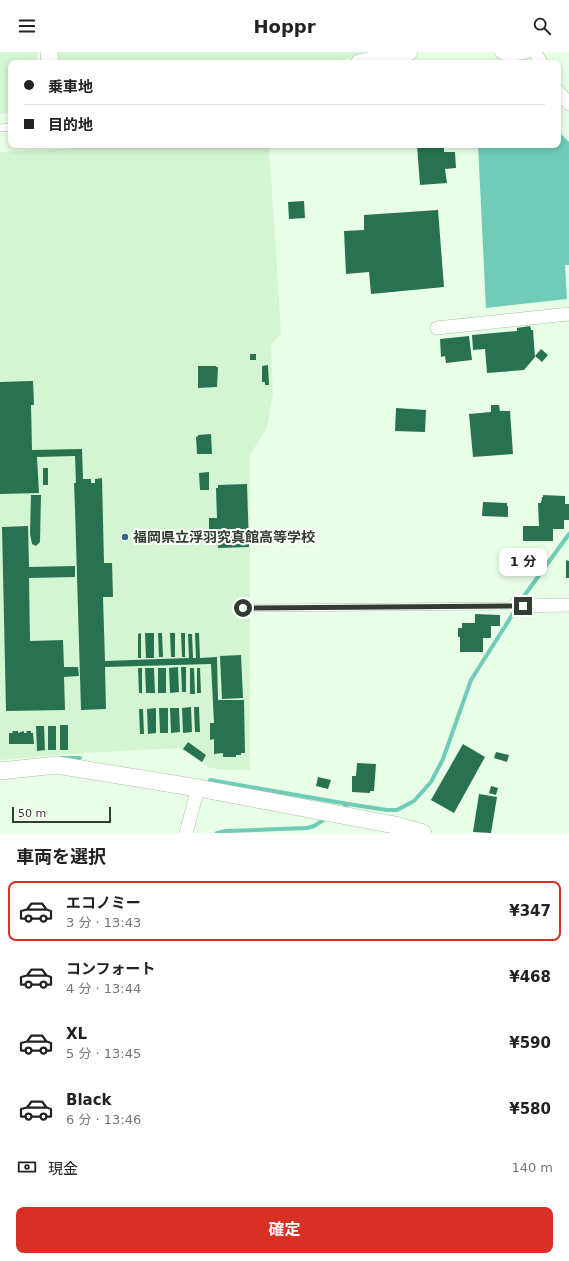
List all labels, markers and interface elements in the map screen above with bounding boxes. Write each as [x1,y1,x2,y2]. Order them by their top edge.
icon: menu [16,15,38,37]
icon: search [531,15,553,37]
text: Hoppr [253,16,316,37]
text: 乗車地 [48,78,93,96]
text: 目的地 [48,116,93,134]
place label: 福岡県立浮羽究真館高等学校 [133,529,315,545]
marker: 福岡県立浮羽究真館高等学校 [120,532,130,542]
callout: 1 分 [499,548,547,576]
text: 1 分 [510,554,536,569]
route end [514,597,532,615]
route start [234,599,252,617]
scale bar [12,805,111,824]
text: 50 m [18,807,46,820]
text: 車両を選択 [16,846,106,867]
icon: car [18,893,54,929]
text: エコノミー [66,894,141,912]
text: ¥347 [509,902,551,920]
text: 3 分 · 13:43 [66,915,141,930]
icon: car [18,959,54,995]
text: コンフォート [66,960,156,978]
text: ¥468 [509,968,551,986]
text: 4 分 · 13:44 [66,981,141,996]
icon: car [18,1025,54,1061]
text: XL [66,1025,87,1043]
text: ¥590 [509,1034,551,1052]
text: 5 分 · 13:45 [66,1046,141,1061]
icon: car [18,1091,54,1127]
text: Black [66,1091,112,1109]
text: ¥580 [509,1100,551,1118]
text: 6 分 · 13:46 [66,1112,141,1127]
icon: cash [16,1156,38,1178]
text: 現金 [48,1160,78,1178]
text: 140 m [511,1160,553,1175]
button: 確定 [16,1207,553,1253]

